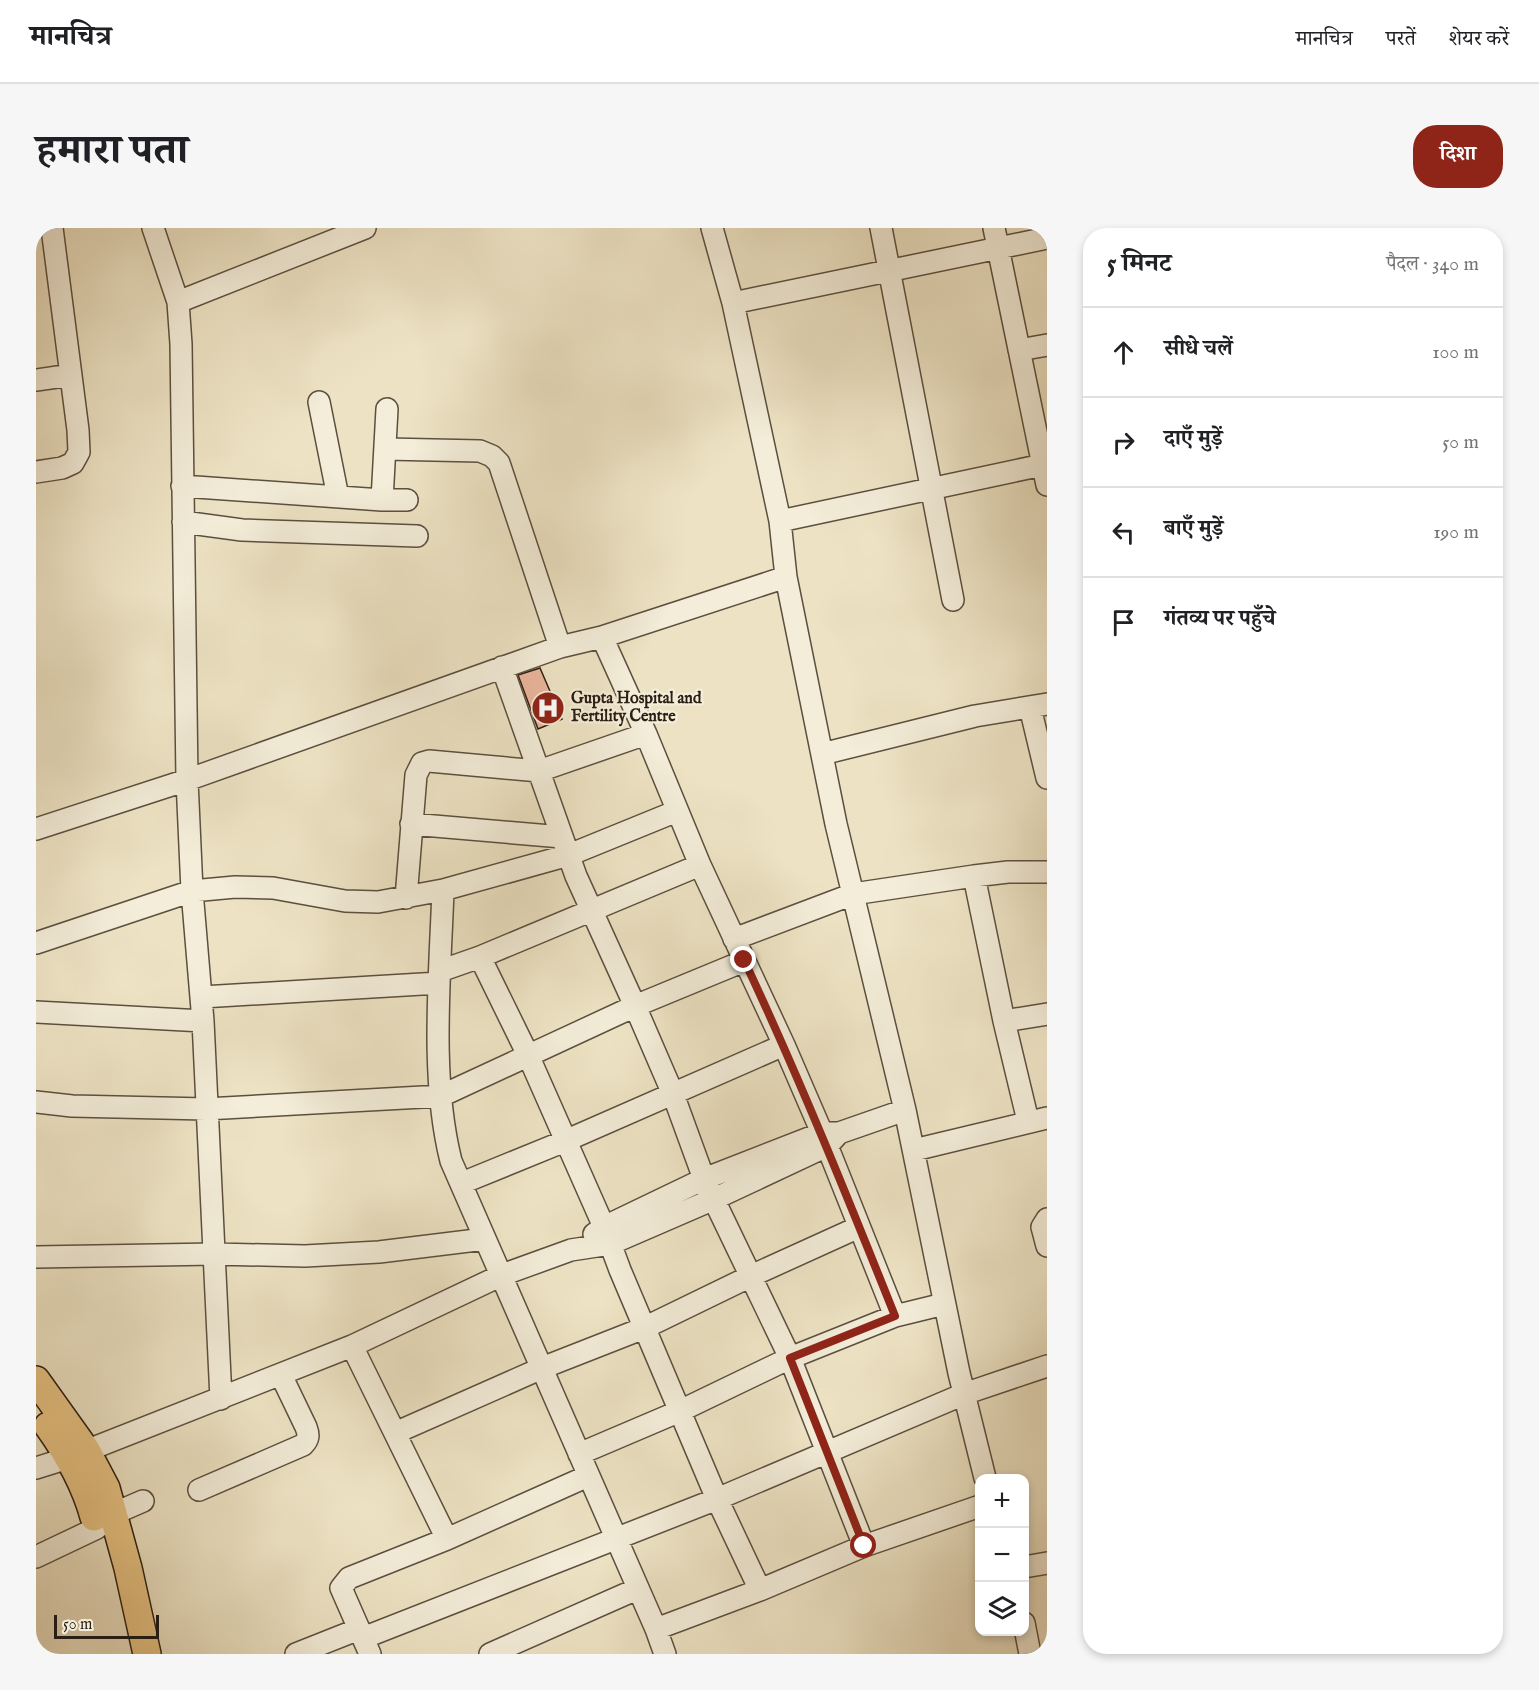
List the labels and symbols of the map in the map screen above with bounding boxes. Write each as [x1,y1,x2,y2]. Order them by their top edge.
place label: Gupta Hospital and Fertility Centre [571,689,702,727]
hospital icon: Gupta Hospital and Fertility Centre [530,690,566,726]
route end [730,946,756,972]
route start [850,1532,876,1558]
scale bar [54,1612,159,1640]

